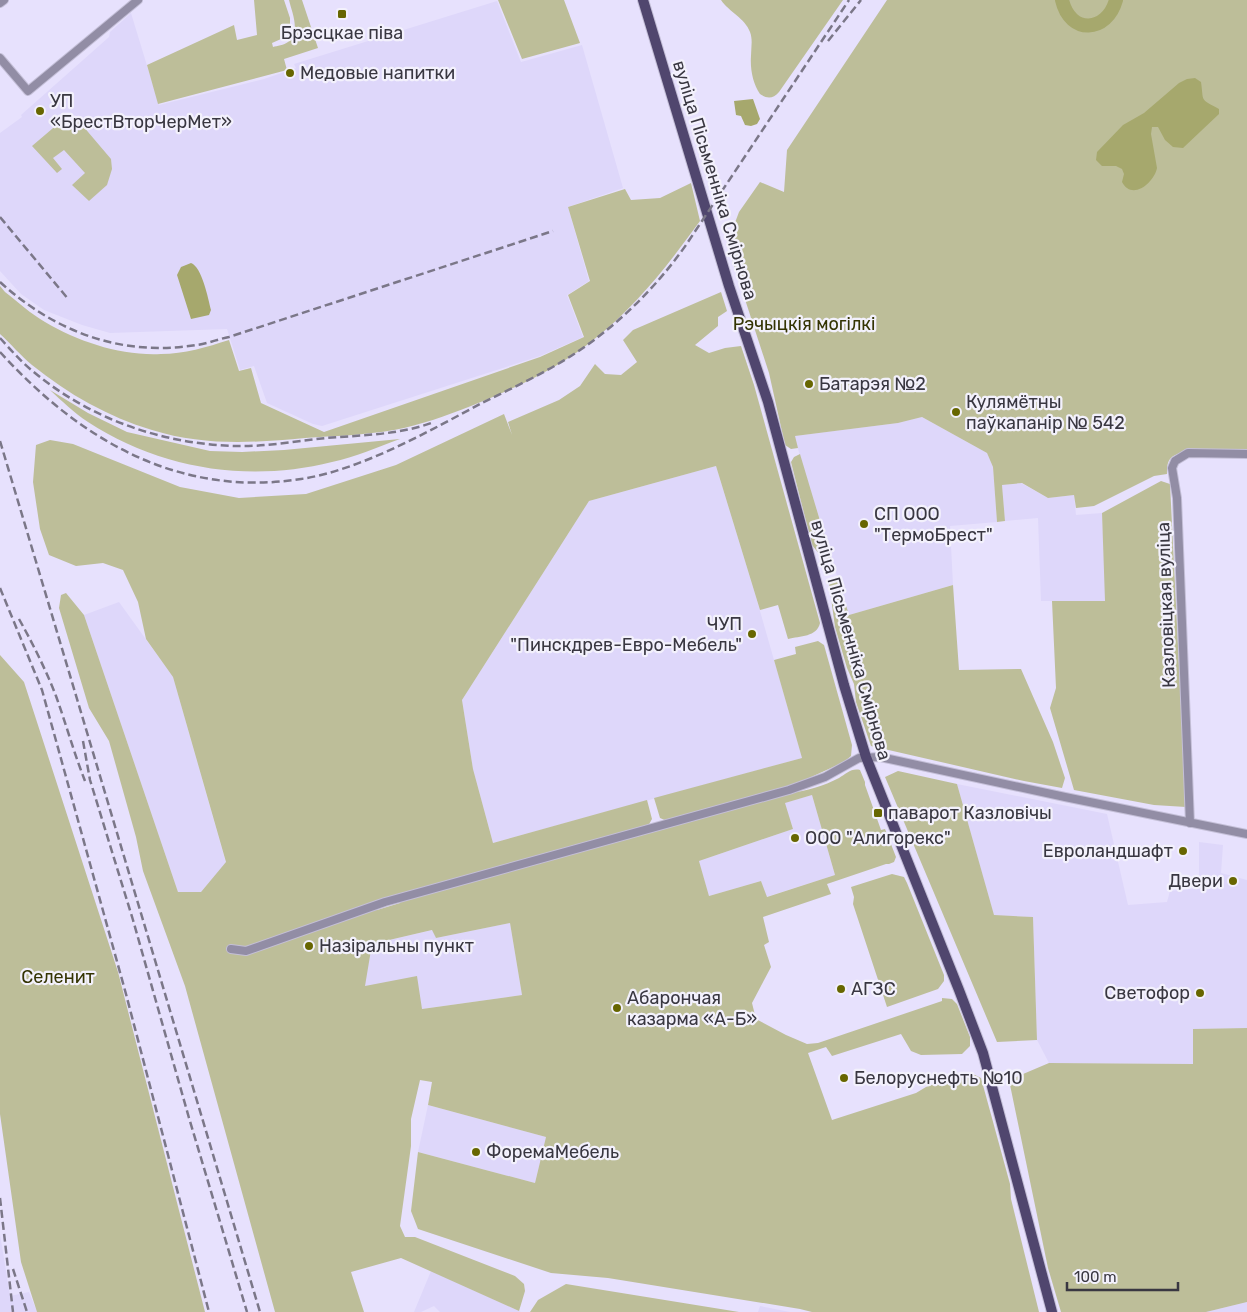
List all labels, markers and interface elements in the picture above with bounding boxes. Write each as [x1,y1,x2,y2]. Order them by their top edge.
marker: Брэсцкае піва [336,8,348,20]
place label: Брэсцкае піва [281,22,403,44]
street label: вуліца Пісьменніка Смірнова [668,58,762,302]
place label: Медовые напитки [300,62,455,84]
marker: Медовые напитки [284,67,296,79]
place label: УП «БрестВторЧерМет» [50,90,232,133]
marker: УП «БрестВторЧерМет» [34,105,46,117]
park label: Рэчыцкія могілкі [733,313,875,335]
place label: Батарэя №2 [819,373,926,395]
marker: Батарэя №2 [803,378,815,390]
place label: Кулямётны паўкапанір № 542 [966,391,1125,434]
marker: Кулямётны паўкапанір № 542 [950,406,962,418]
place label: СП ООО "ТермоБрест" [874,503,993,546]
street label: вуліца Пісьменніка Смірнова [806,517,896,763]
marker: СП ООО "ТермоБрест" [858,518,870,530]
street label: Казловіцкая вуліца [1152,522,1180,688]
place label: ЧУП "Пинскдрев-Евро-Мебель" [510,613,742,656]
marker: ЧУП "Пинскдрев-Евро-Мебель" [746,628,758,640]
place label: паварот Казловічы [888,802,1052,824]
marker: паварот Казловічы [872,807,884,819]
place label: ООО "Алигорекс" [805,827,951,849]
marker: ООО "Алигорекс" [789,832,801,844]
place label: Евроландшафт [1043,840,1173,862]
marker: Евроландшафт [1177,845,1189,857]
place label: Двери [1168,870,1223,892]
marker: Двери [1227,875,1239,887]
place label: Назіральны пункт [319,935,474,957]
marker: Назіральны пункт [303,940,315,952]
park label: Селенит [21,966,95,988]
place label: АГЗС [851,978,896,1000]
place label: Светофор [1104,982,1190,1004]
marker: АГЗС [835,983,847,995]
place label: Абарончая казарма «А-Б» [627,987,757,1030]
marker: Светофор [1194,987,1206,999]
marker: Абарончая казарма «А-Б» [611,1002,623,1014]
place label: Белоруснефть №10 [854,1067,1023,1089]
marker: Белоруснефть №10 [838,1072,850,1084]
place label: ФоремаМебель [486,1141,619,1163]
marker: ФоремаМебель [470,1146,482,1158]
scale bar [1067,1260,1178,1292]
text: 100 m [1074,1268,1116,1286]

